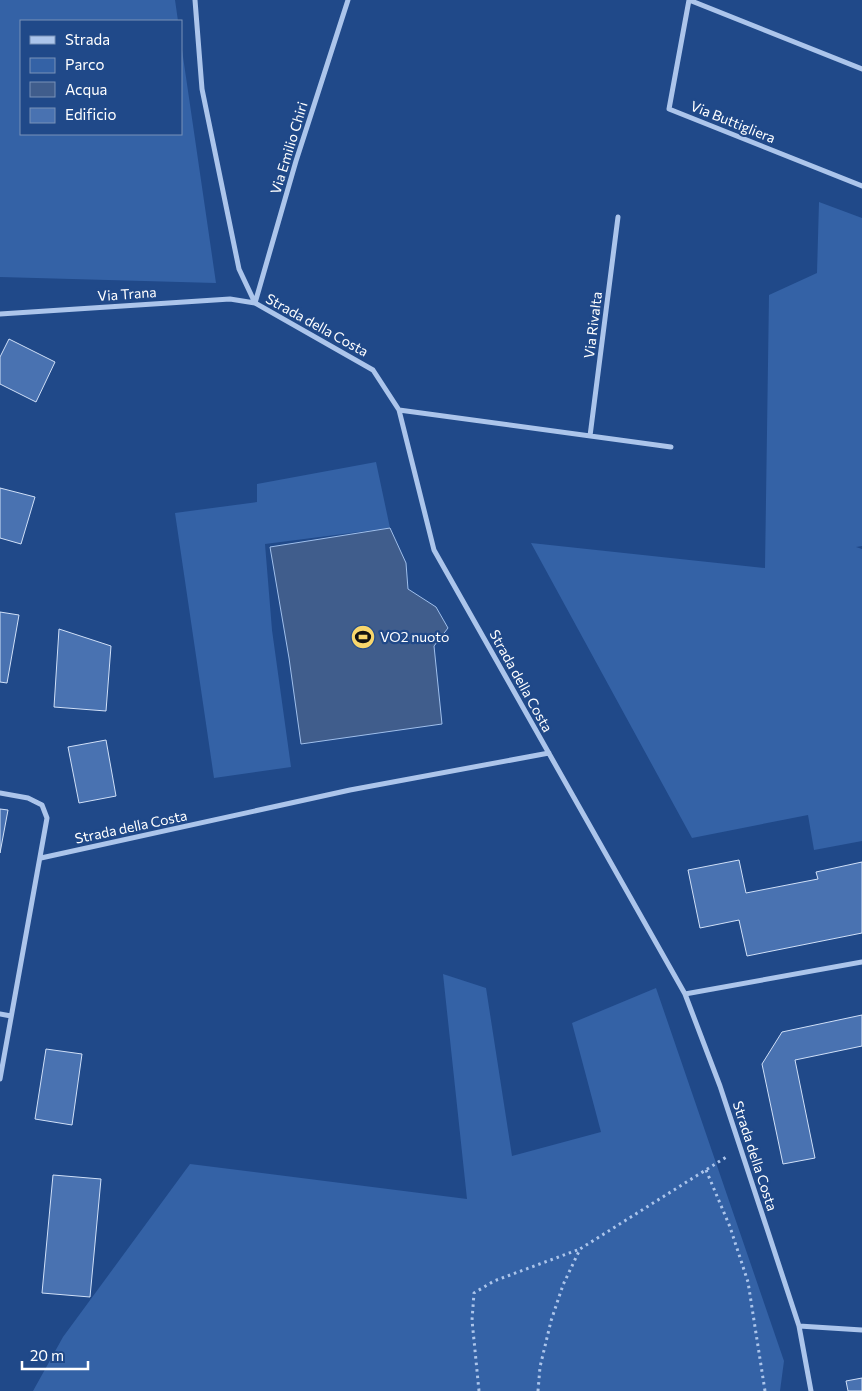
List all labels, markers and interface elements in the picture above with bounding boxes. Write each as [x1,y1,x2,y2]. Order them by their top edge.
legend [20,20,182,135]
text: Strada [65,30,110,48]
text: Parco [65,55,104,73]
text: Acqua [65,80,107,98]
street label: Via Buttigliera [688,97,778,146]
street label: Via Emilio Chiri [266,99,311,196]
text: Edificio [65,105,116,123]
street label: Via Trana [97,283,157,304]
street label: Strada della Costa [263,289,371,360]
street label: Via Rivalta [580,291,605,359]
sports icon: VO2 nuoto [350,624,376,650]
street label: Strada della Costa [486,627,557,735]
place label: VO2 nuoto [380,628,449,645]
street label: Strada della Costa [73,806,189,847]
street label: Strada della Costa [730,1099,781,1213]
scale bar [22,1338,89,1370]
text: 20 m [30,1346,64,1364]

